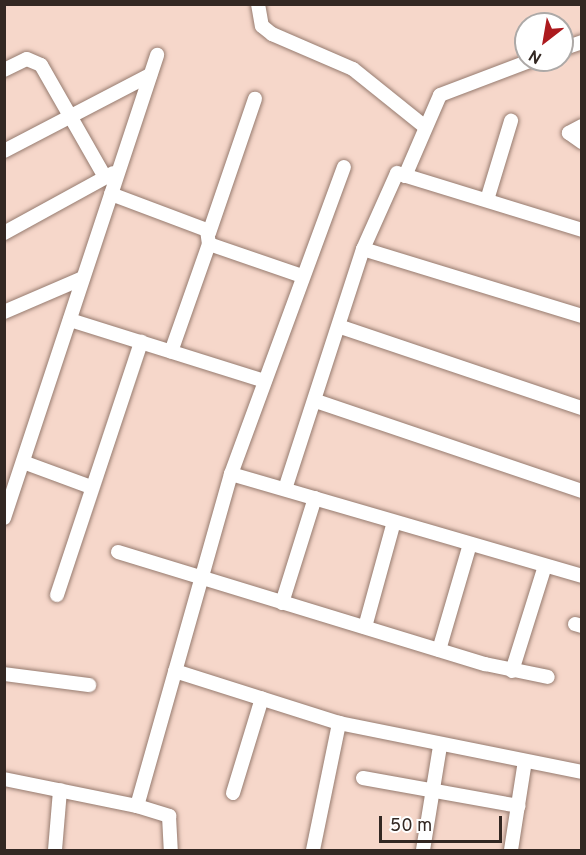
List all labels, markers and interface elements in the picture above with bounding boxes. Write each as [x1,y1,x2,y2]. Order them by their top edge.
north arrow [514,12,574,72]
text: N [526,44,546,67]
scale bar [382,804,505,842]
text: 50 m [390,815,432,838]

